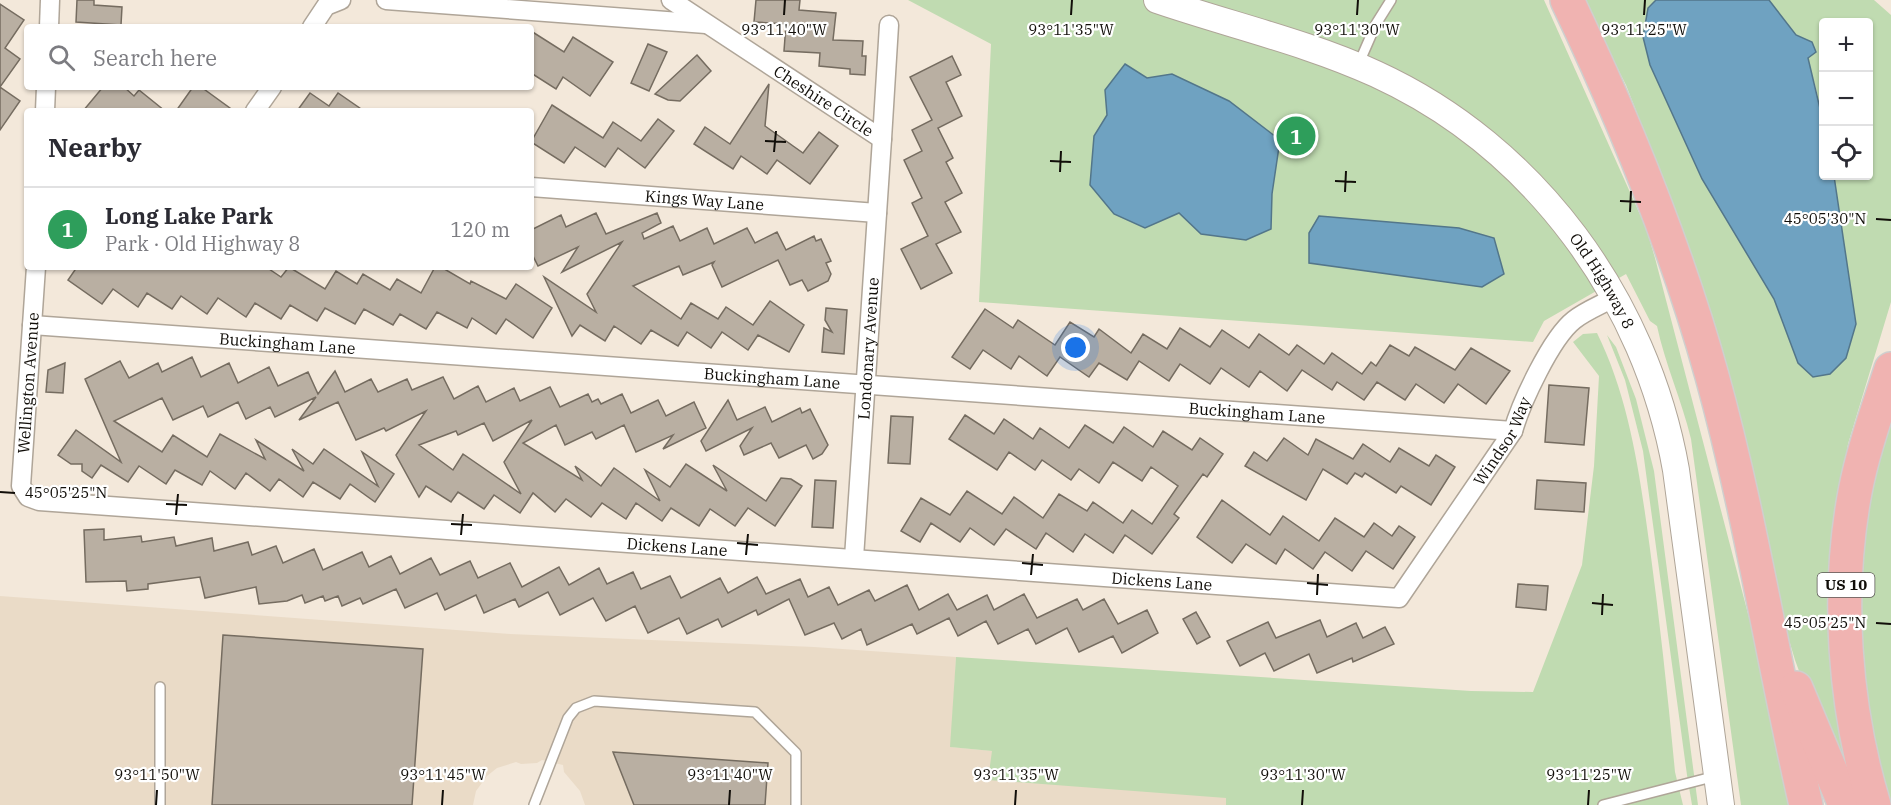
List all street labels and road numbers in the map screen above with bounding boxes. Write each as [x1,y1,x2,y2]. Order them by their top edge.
street label: Cheshire Circle [770,61,877,141]
street label: Kings Way Lane [644,186,765,214]
street label: Old Highway 8 [1566,229,1639,332]
street label: Londonary Avenue [853,277,883,420]
street label: Wellington Avenue [13,312,43,454]
street label: Buckingham Lane [218,328,356,358]
street label: Buckingham Lane [703,363,841,393]
street label: Windsor Way [1469,393,1535,489]
street label: Buckingham Lane [1188,398,1326,428]
street label: Dickens Lane [626,533,728,560]
street label: Dickens Lane [1111,568,1213,595]
road number: US 10 [1818,573,1874,597]

